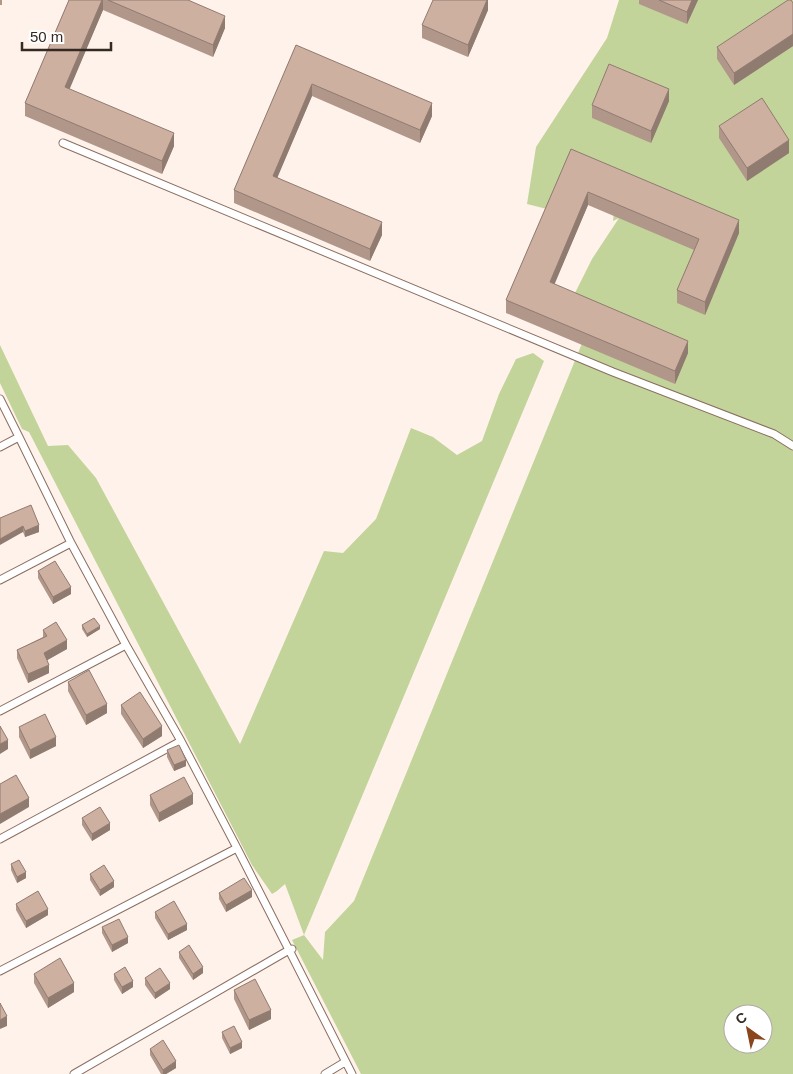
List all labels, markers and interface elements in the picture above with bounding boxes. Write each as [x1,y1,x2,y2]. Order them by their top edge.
scale bar [22,20,111,52]
text: 50 m [30,28,63,45]
north arrow [723,1004,773,1054]
text: С [732,1009,750,1028]

